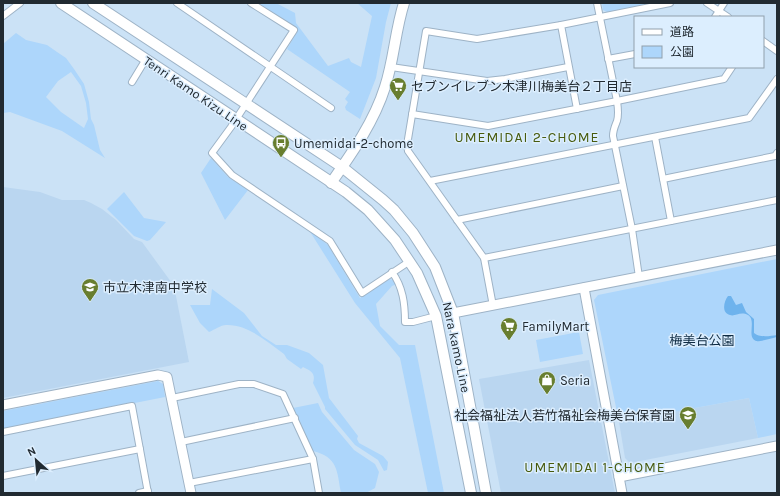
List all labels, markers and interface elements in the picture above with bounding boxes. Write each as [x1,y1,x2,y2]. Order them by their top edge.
legend [634,16,764,68]
text: 道路 [670,25,694,39]
text: 公園 [670,45,694,59]
street label: Tenri Kamo Kizu Line [141,53,251,134]
supermarket icon: セブンイレブン木津川梅美台２丁目店 [388,76,408,101]
place label: セブンイレブン木津川梅美台２丁目店 [411,79,632,94]
district label: UMEMIDAI 2-CHOME [455,129,599,146]
bus stop icon: Umemidai-2-chome [271,133,291,158]
place label: Umemidai-2-chome [294,136,413,151]
school or university icon: 市立木津南中学校 [80,277,100,302]
place label: 市立木津南中学校 [103,280,207,295]
street label: Nara kamo Line [440,300,474,394]
supermarket icon: FamilyMart [499,316,519,341]
place label: FamilyMart [522,319,589,334]
park label: 梅美台公園 [669,333,735,348]
shop icon: Seria [537,370,557,395]
place label: Seria [560,373,590,388]
school or university icon: 社会福祉法人若竹福祉会梅美台保育園 [678,405,698,430]
place label: 社会福祉法人若竹福祉会梅美台保育園 [454,408,675,423]
north arrow [16,440,56,480]
text: N [25,444,38,459]
district label: UMEMIDAI 1-CHOME [524,459,666,476]

